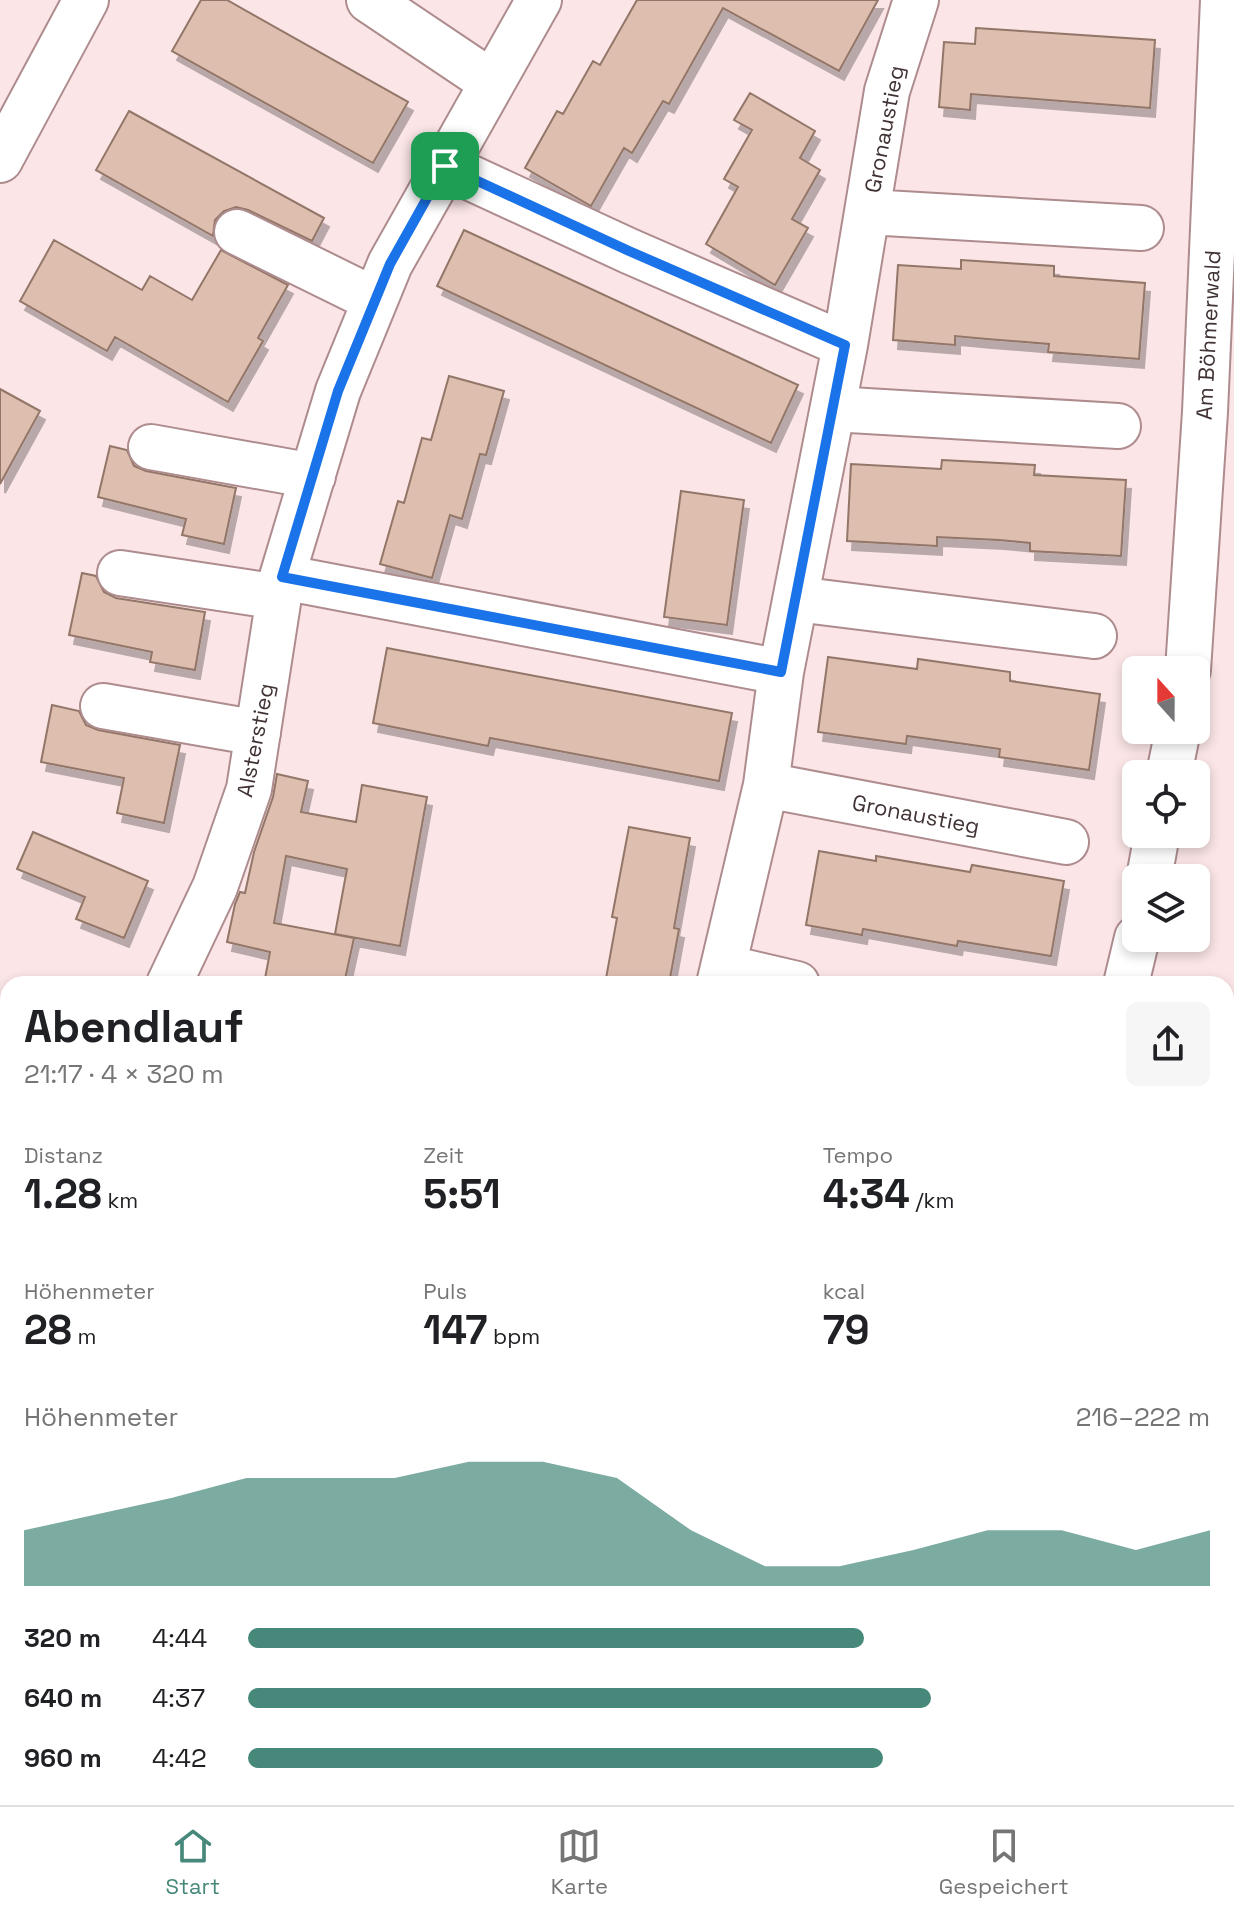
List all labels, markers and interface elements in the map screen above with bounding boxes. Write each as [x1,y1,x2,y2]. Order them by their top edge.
street label: Gronaustieg [858,63,910,195]
pin [411,132,479,200]
icon: arrive [423,144,467,188]
street label: Am Böhmerwald [1190,249,1226,421]
north arrow [1122,656,1210,744]
map controls [1122,656,1210,952]
street label: Alsterstieg [230,681,280,799]
button: locate [1122,760,1210,848]
street label: Gronaustieg [850,788,982,840]
button: layers [1122,864,1210,952]
text: Abendlauf [24,999,243,1055]
button: share [1126,1002,1210,1086]
text: 21:17 · 4 × 320 m [24,1057,224,1091]
text: Distanz [24,1141,103,1169]
text: Zeit [423,1141,464,1169]
text: Tempo [823,1141,893,1169]
text: 1.28 [24,1169,102,1220]
text: 5:51 [423,1169,501,1220]
text: 4:34 [823,1169,910,1220]
text: km [102,1186,138,1214]
text: /km [910,1186,954,1214]
text: Höhenmeter [24,1277,155,1305]
text: Puls [423,1277,467,1305]
text: kcal [823,1277,865,1305]
text: 28 [24,1305,72,1356]
text: 147 [423,1305,487,1356]
text: 79 [823,1305,870,1356]
text: m [72,1322,96,1350]
text: bpm [487,1322,540,1350]
text: Höhenmeter [24,1400,178,1434]
text: 216–222 m [1076,1400,1210,1434]
text: 320 m [24,1621,101,1655]
text: 4:44 [152,1621,207,1655]
text: 640 m [24,1681,102,1715]
text: 4:37 [152,1681,205,1715]
text: 960 m [24,1741,102,1775]
text: 4:42 [152,1741,207,1775]
tab: Start [165,1824,220,1900]
tab: Karte [551,1824,608,1900]
tab: Gespeichert [939,1824,1069,1900]

